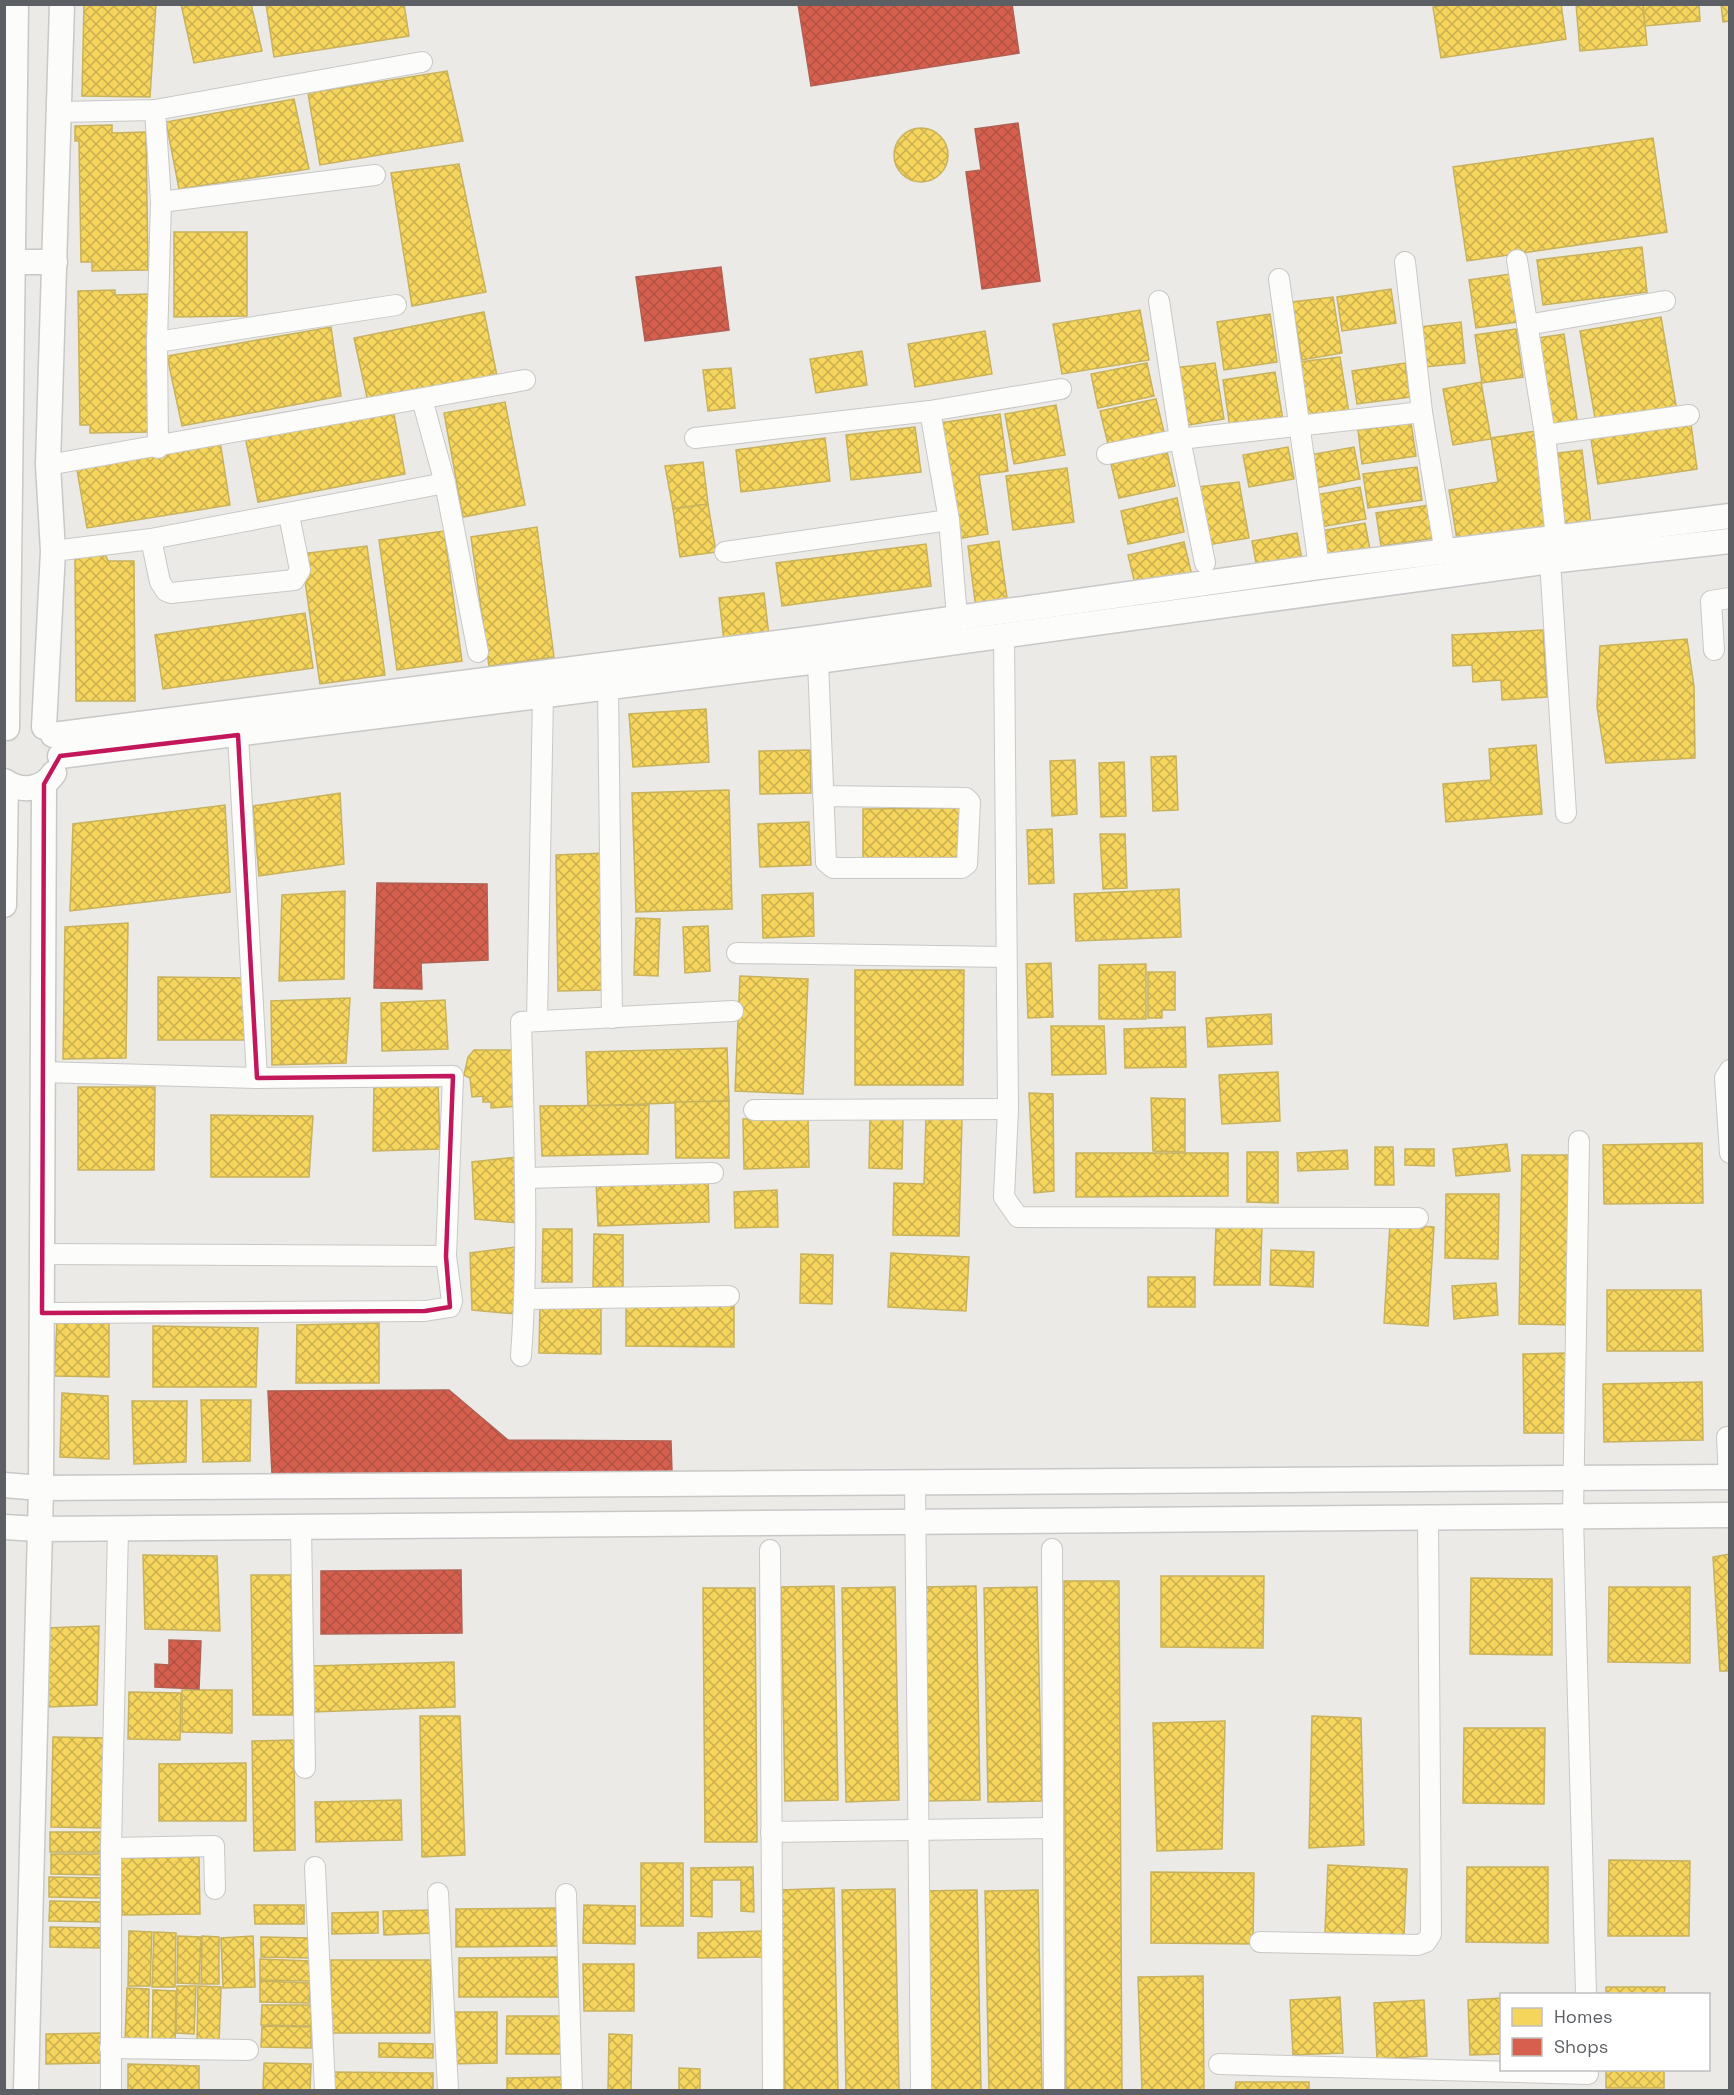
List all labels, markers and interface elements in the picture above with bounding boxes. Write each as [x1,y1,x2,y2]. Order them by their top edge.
legend [1500,1993,1710,2071]
text: Homes [1554,2005,1613,2028]
text: Shops [1554,2035,1608,2058]

